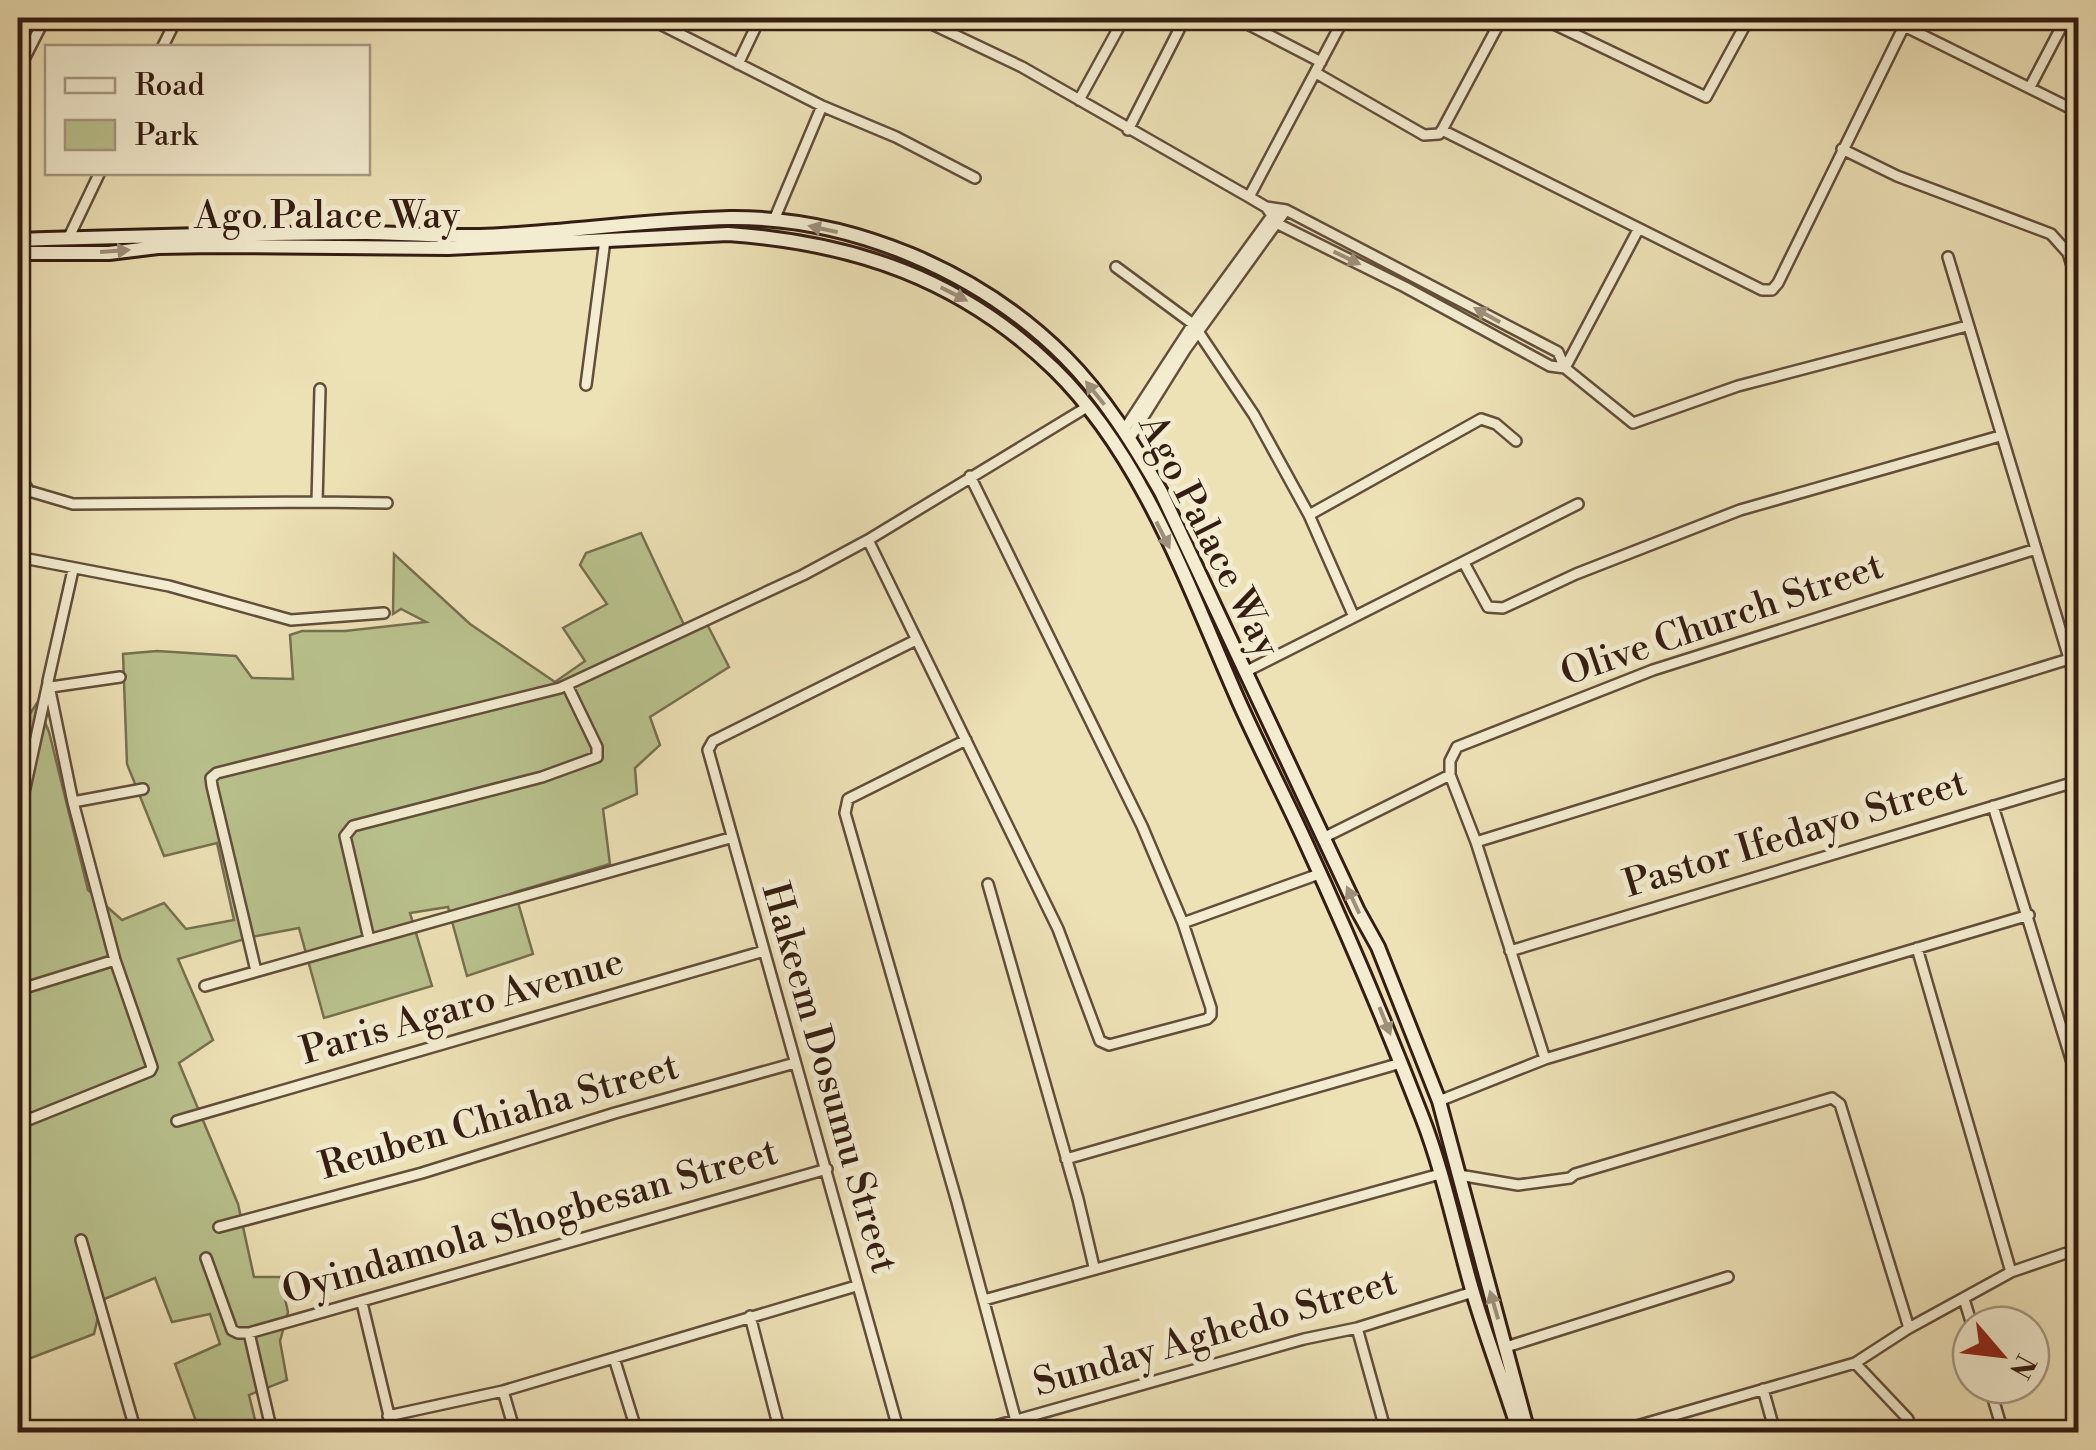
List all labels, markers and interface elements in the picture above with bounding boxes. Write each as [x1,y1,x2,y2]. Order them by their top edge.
legend [45,45,370,175]
text: Road [135,67,205,105]
text: Park [135,117,199,155]
street label: Ago Palace Way [193,193,460,240]
one-way arrow [807,221,838,237]
one-way arrow [99,243,131,259]
one-way arrow [1332,249,1361,266]
one-way arrow [939,285,968,302]
one-way arrow [1472,306,1501,323]
one-way arrow [1085,381,1106,406]
street label: Ago Palace Way [1127,406,1290,665]
one-way arrow [1154,520,1171,549]
street label: Olive Church Street [1555,543,1889,697]
street label: Pastor Ifedayo Street [1618,759,1972,909]
street label: Hakeem Dosumu Street [751,877,907,1279]
one-way arrow [1345,885,1362,914]
street label: Paris Agaro Avenue [295,938,629,1076]
one-way arrow [1377,1007,1393,1037]
street label: Reuben Chiaha Street [314,1043,684,1191]
street label: Oyindamola Shogbesan Street [277,1129,783,1315]
street label: Sunday Aghedo Street [1028,1259,1402,1407]
one-way arrow [1486,1289,1501,1319]
north arrow [1951,1305,2051,1405]
text: N [2001,1348,2042,1384]

